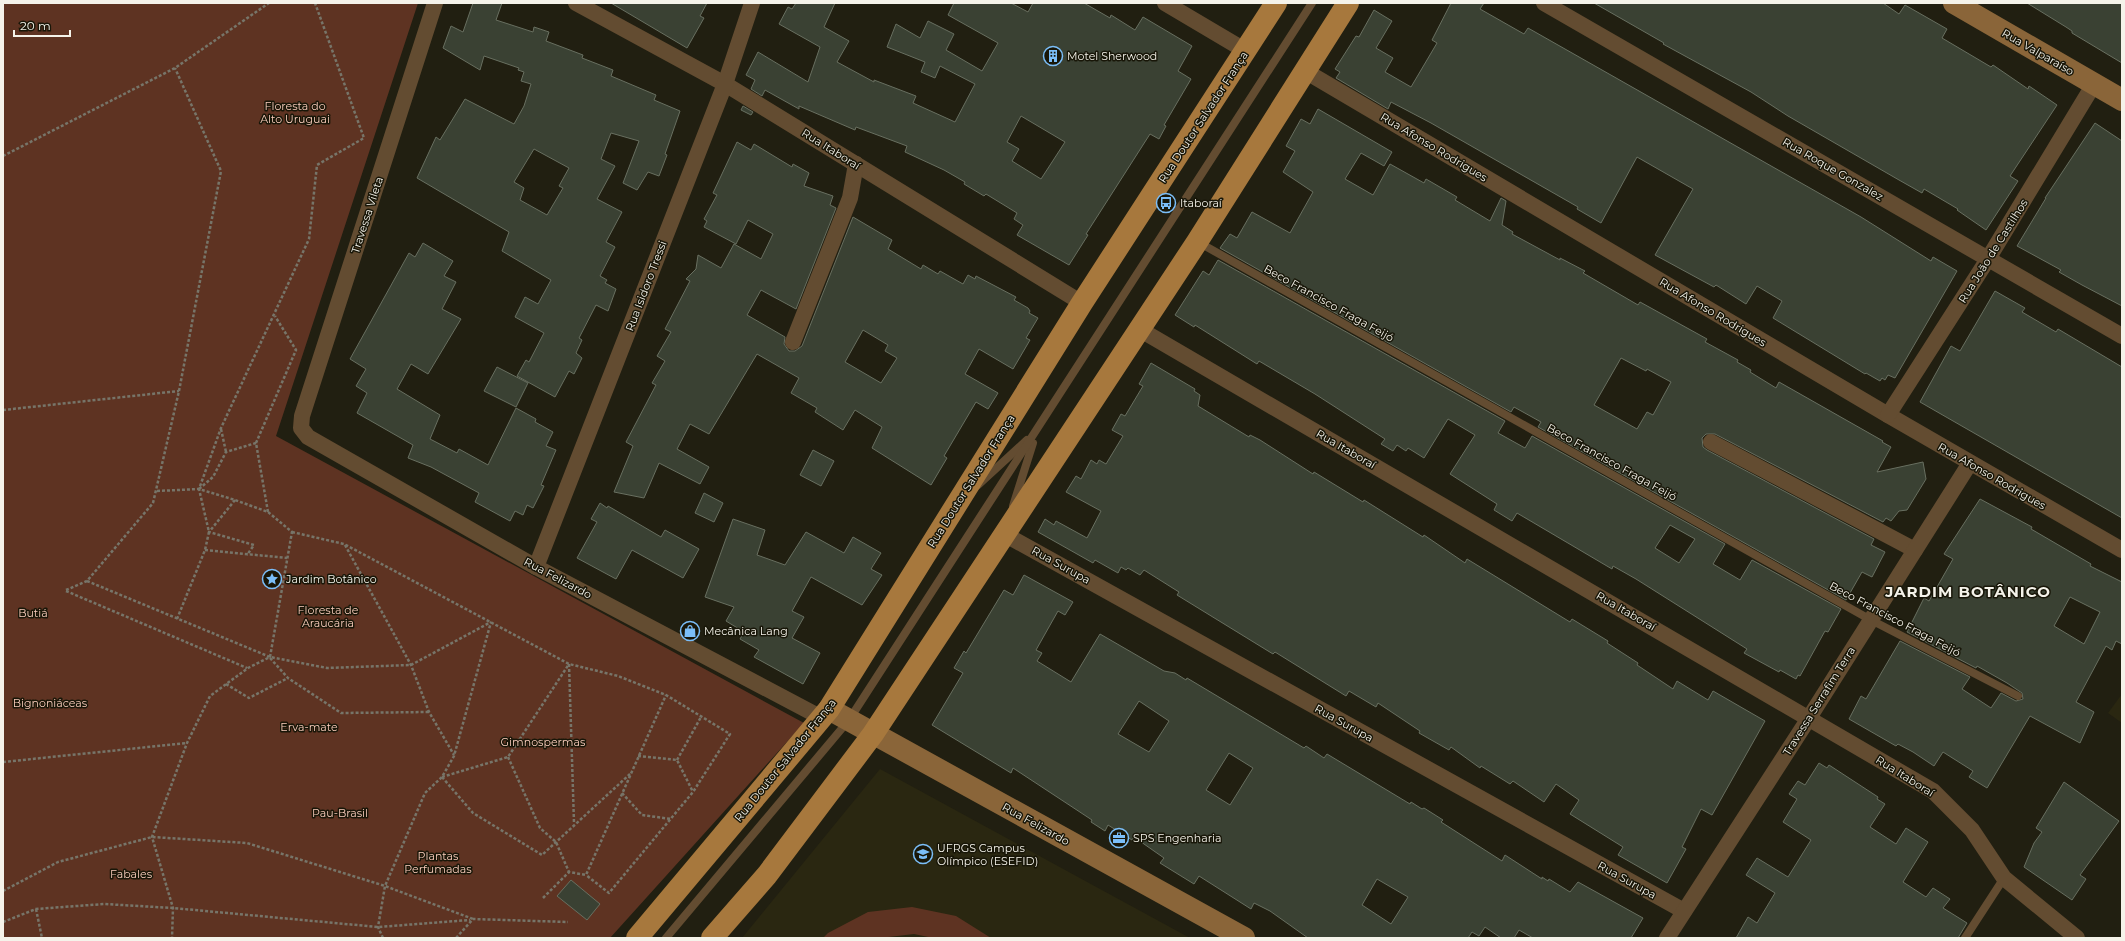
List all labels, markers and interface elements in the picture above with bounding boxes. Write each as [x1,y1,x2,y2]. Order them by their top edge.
scale bar [14,12,70,38]
text: 20 m [20,18,51,33]
street label: Rua Valparaíso [2000,26,2077,78]
building icon: Motel Sherwood [1042,45,1064,67]
place label: Motel Sherwood [1067,49,1157,63]
street label: Rua Doutor Salvador França [1155,49,1251,185]
park label: Floresta do Alto Uruguai [260,99,330,126]
street label: Rua Afonso Rodrigues [1378,110,1491,185]
street label: Rua Itaboraí [799,125,864,173]
street label: Rua Roque Gonzalez [1780,134,1886,204]
street label: Travessa Vileta [348,175,386,255]
bus stop icon: Itaboraí [1155,192,1177,214]
place label: Itaboraí [1180,196,1223,210]
street label: Rua João de Castilhos [1955,196,2031,306]
street label: Rua Isidoro Tressi [622,239,670,333]
street label: Beco Francisco Fraga Feijó [1262,261,1396,345]
street label: Rua Afonso Rodrigues [1657,275,1770,350]
street label: Rua Doutor Salvador França [924,412,1018,550]
street label: Beco Francisco Fraga Feijó [1545,420,1679,504]
street label: Rua Itaboraí [1314,426,1379,472]
street label: Rua Afonso Rodrigues [1936,439,2049,513]
street label: Rua Surupa [1029,543,1093,587]
street label: Rua Felizardo [522,554,594,602]
place icon: Jardim Botânico [261,568,283,590]
place label: Jardim Botânico [285,572,377,586]
street label: Beco Francisco Fraga Feijó [1827,578,1963,660]
district label: JARDIM BOTÂNICO [1884,582,2051,601]
street label: Rua Itaboraí [1594,588,1659,634]
park label: Floresta de Araucária [298,603,359,630]
park label: Butiá [18,606,48,620]
shop icon: Mecânica Lang [679,620,701,642]
place label: Mecânica Lang [704,624,788,638]
street label: Travessa Serrafim Terra [1780,644,1858,758]
park label: Bignoniáceas [13,696,88,710]
street label: Rua Doutor Salvador França [731,696,839,824]
street label: Rua Surupa [1312,701,1376,745]
park label: Erva-mate [280,720,338,734]
park label: Gimnospermas [501,735,586,749]
street label: Rua Itaboraí [1873,752,1938,800]
street label: Rua Felizardo [1000,800,1072,848]
park label: Pau-Brasil [312,806,368,820]
office icon: SPS Engenharia [1108,827,1130,849]
place label: SPS Engenharia [1133,831,1221,845]
place label: UFRGS Campus Olímpico (ESEFID) [937,841,1038,868]
school or university icon: UFRGS Campus Olímpico (ESEFID) [912,843,934,865]
park label: Plantas Perfumadas [404,849,472,876]
street label: Rua Surupa [1595,858,1659,902]
park label: Fabales [110,867,153,881]

